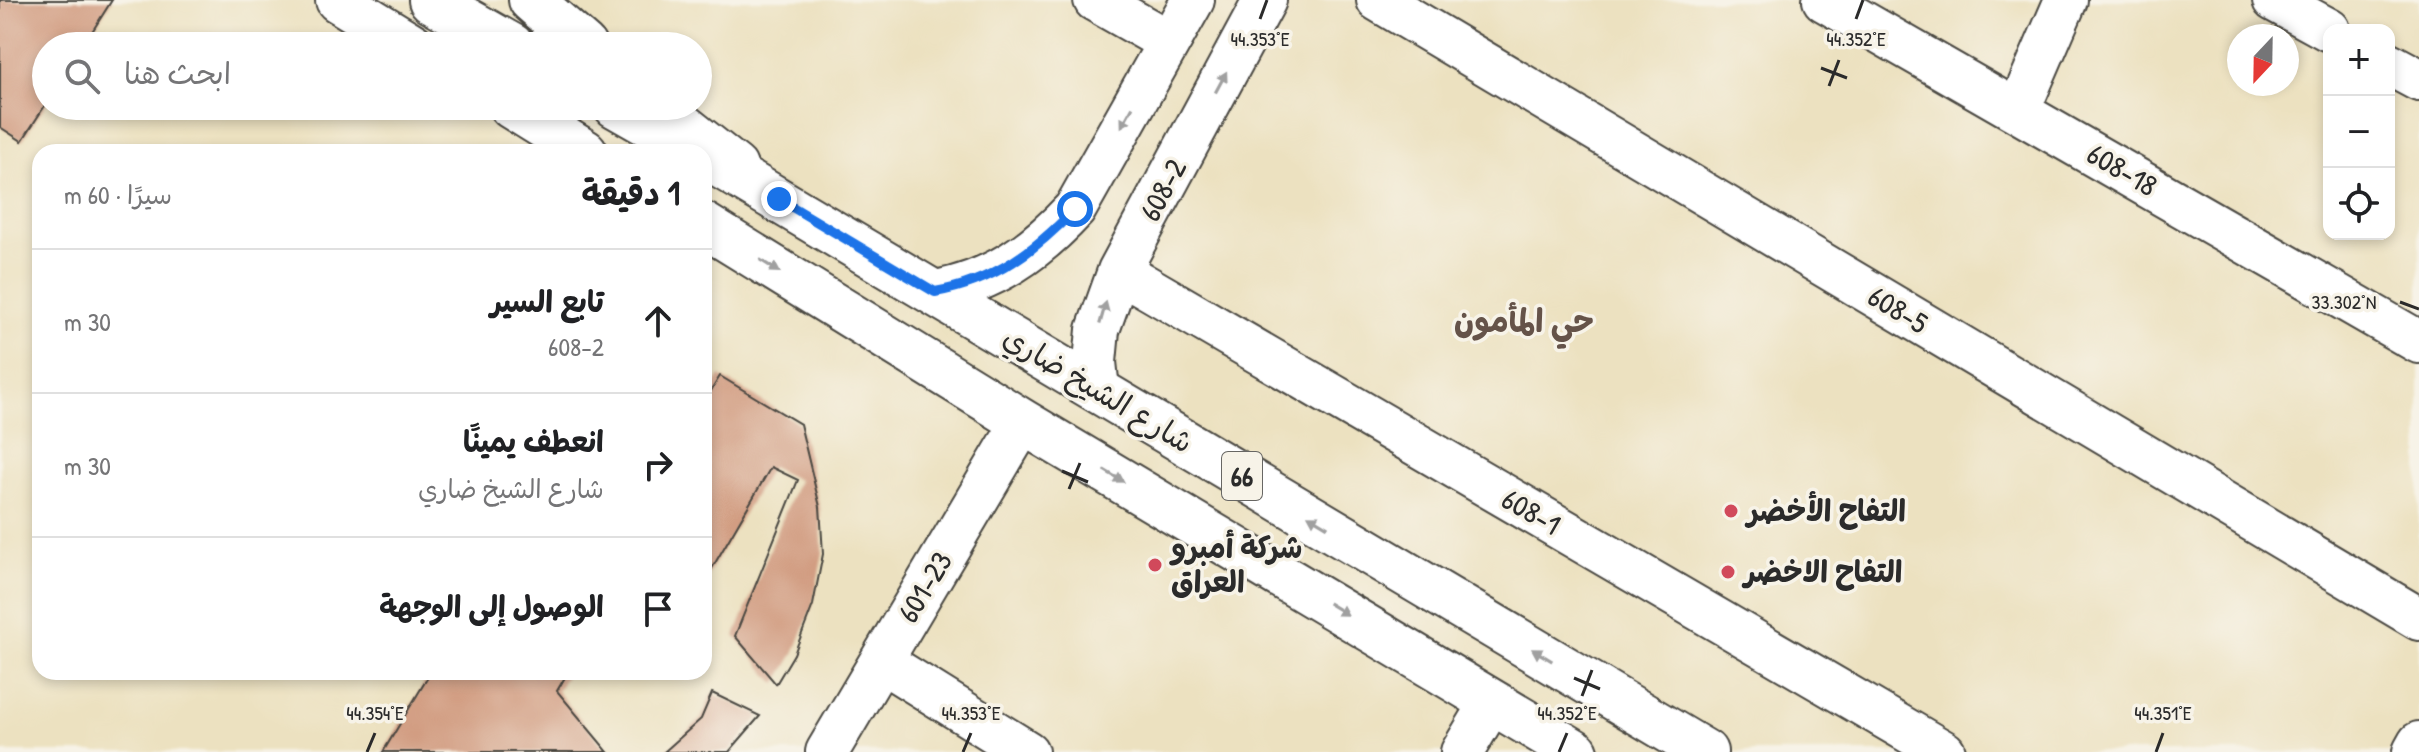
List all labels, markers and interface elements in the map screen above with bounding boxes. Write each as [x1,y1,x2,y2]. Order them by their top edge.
north arrow [2227,24,2299,96]
map controls [2323,24,2395,240]
button: + [2323,24,2395,96]
text: 44.353°E [1230,25,1290,52]
text: 44.352°E [1826,25,1886,52]
search box [32,32,712,120]
text: ابحث هنا [124,53,231,93]
icon: search [60,54,104,98]
one-way arrow [1214,71,1228,93]
button: − [2323,96,2395,168]
one-way arrow [1120,106,1134,128]
street label: 608-18 [2080,133,2165,205]
street label: 608-2 [1129,152,1195,227]
button: locate [2323,168,2395,240]
text: 1 دقيقة [581,170,680,216]
text: سيرًا · 60 m [64,177,172,212]
route end [761,181,797,217]
route start [1057,191,1093,227]
one-way arrow [759,258,782,273]
street label: 608-5 [1861,276,1936,343]
text: تابع السير [490,281,604,321]
text: 33.302°N [2312,288,2376,315]
icon: ahead [636,299,680,343]
district label: حي المأمون [1454,299,1594,350]
one-way arrow [1097,301,1110,325]
text: 30 m [64,304,111,339]
street label: شارع الشيخ ضاري [995,317,1201,463]
text: 608-2 [548,329,604,364]
text: انعطف يمينًا [463,421,604,461]
icon: right [636,443,680,487]
text: 30 m [64,448,111,483]
road number: 66 [1222,452,1262,500]
one-way arrow [1103,469,1125,483]
text: شارع الشيخ ضاري [418,471,604,506]
street label: 608-1 [1495,478,1568,544]
place label: التفاح الأخضر [1744,490,1906,530]
marker: التفاح الأخضر [1722,502,1740,520]
one-way arrow [1307,515,1329,529]
place label: شركة أمبرو العراق [1169,527,1302,601]
street label: 601-23 [887,544,961,629]
place label: التفاح الاخضر [1741,551,1902,591]
marker: شركة أمبرو العراق [1146,556,1164,574]
marker: التفاح الاخضر [1719,563,1737,581]
text: الوصول إلى الوجهة [379,586,604,626]
icon: arrive [636,587,680,631]
one-way arrow [1327,602,1349,616]
one-way arrow [1531,648,1553,662]
text: 44.354°E [346,699,404,726]
text: 44.353°E [941,699,1001,726]
text: 44.352°E [1537,699,1597,726]
text: 44.351°E [2134,699,2192,726]

